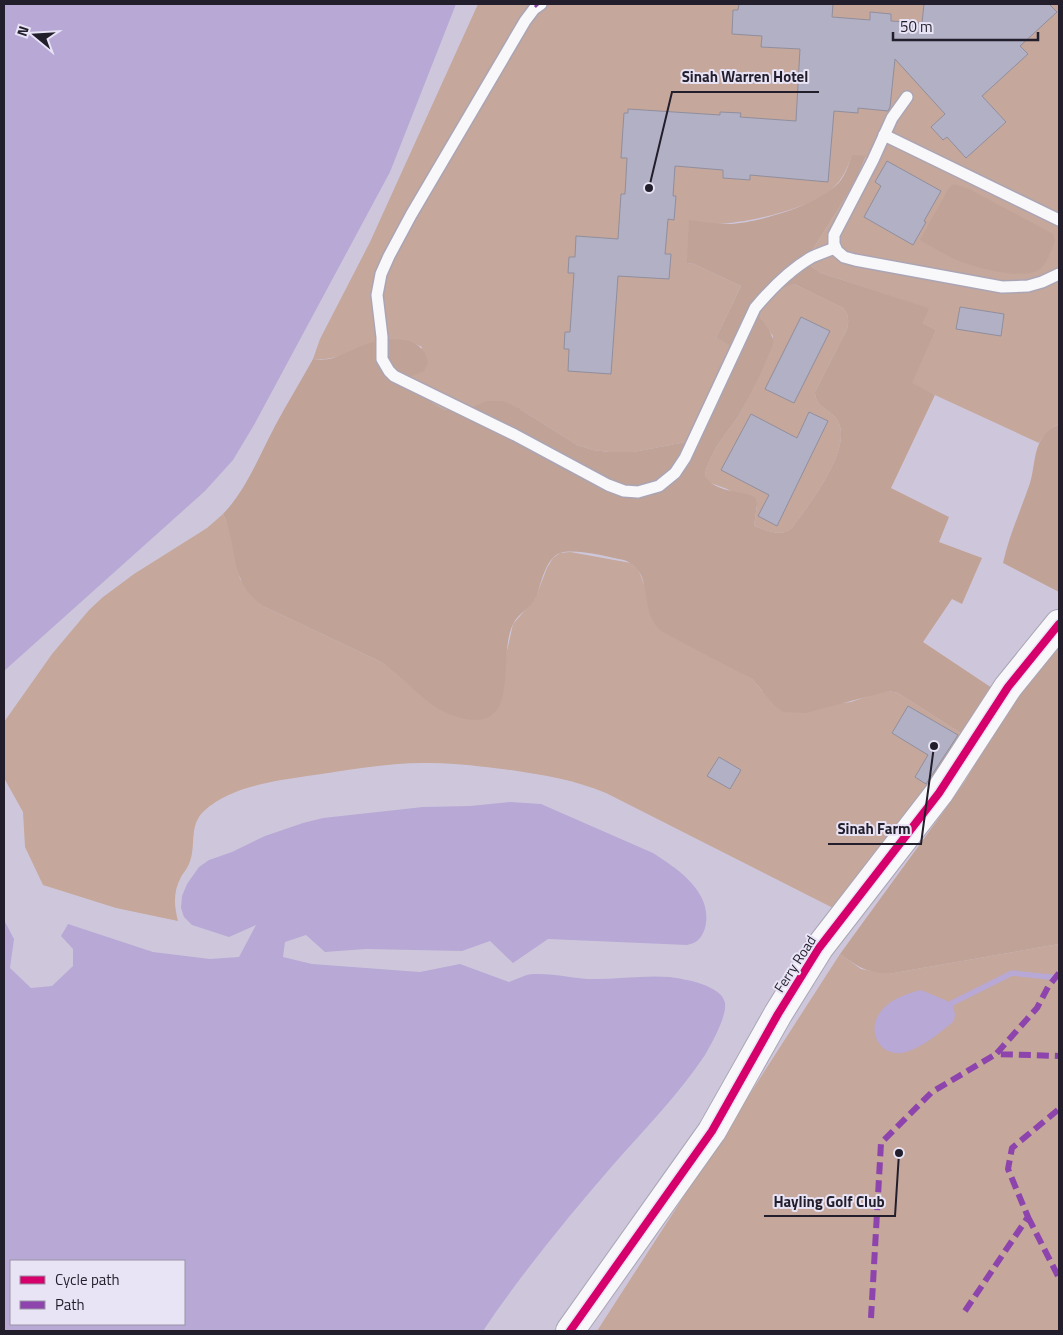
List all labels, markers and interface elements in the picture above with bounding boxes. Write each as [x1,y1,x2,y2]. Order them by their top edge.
north arrow [10,10,60,60]
scale bar [893,10,1038,42]
text: 50 m [900,15,933,38]
text: N [11,23,34,39]
callout: Sinah Warren Hotel [672,62,819,92]
text: Sinah Warren Hotel [682,65,808,88]
callout: Sinah Farm [828,814,921,844]
text: Sinah Farm [837,817,911,840]
street label: Ferry Road [768,931,821,996]
callout: Hayling Golf Club [764,1186,895,1216]
text: Hayling Golf Club [773,1190,885,1213]
legend [10,1260,185,1325]
text: Cycle path [55,1268,120,1291]
text: Path [55,1293,85,1316]

